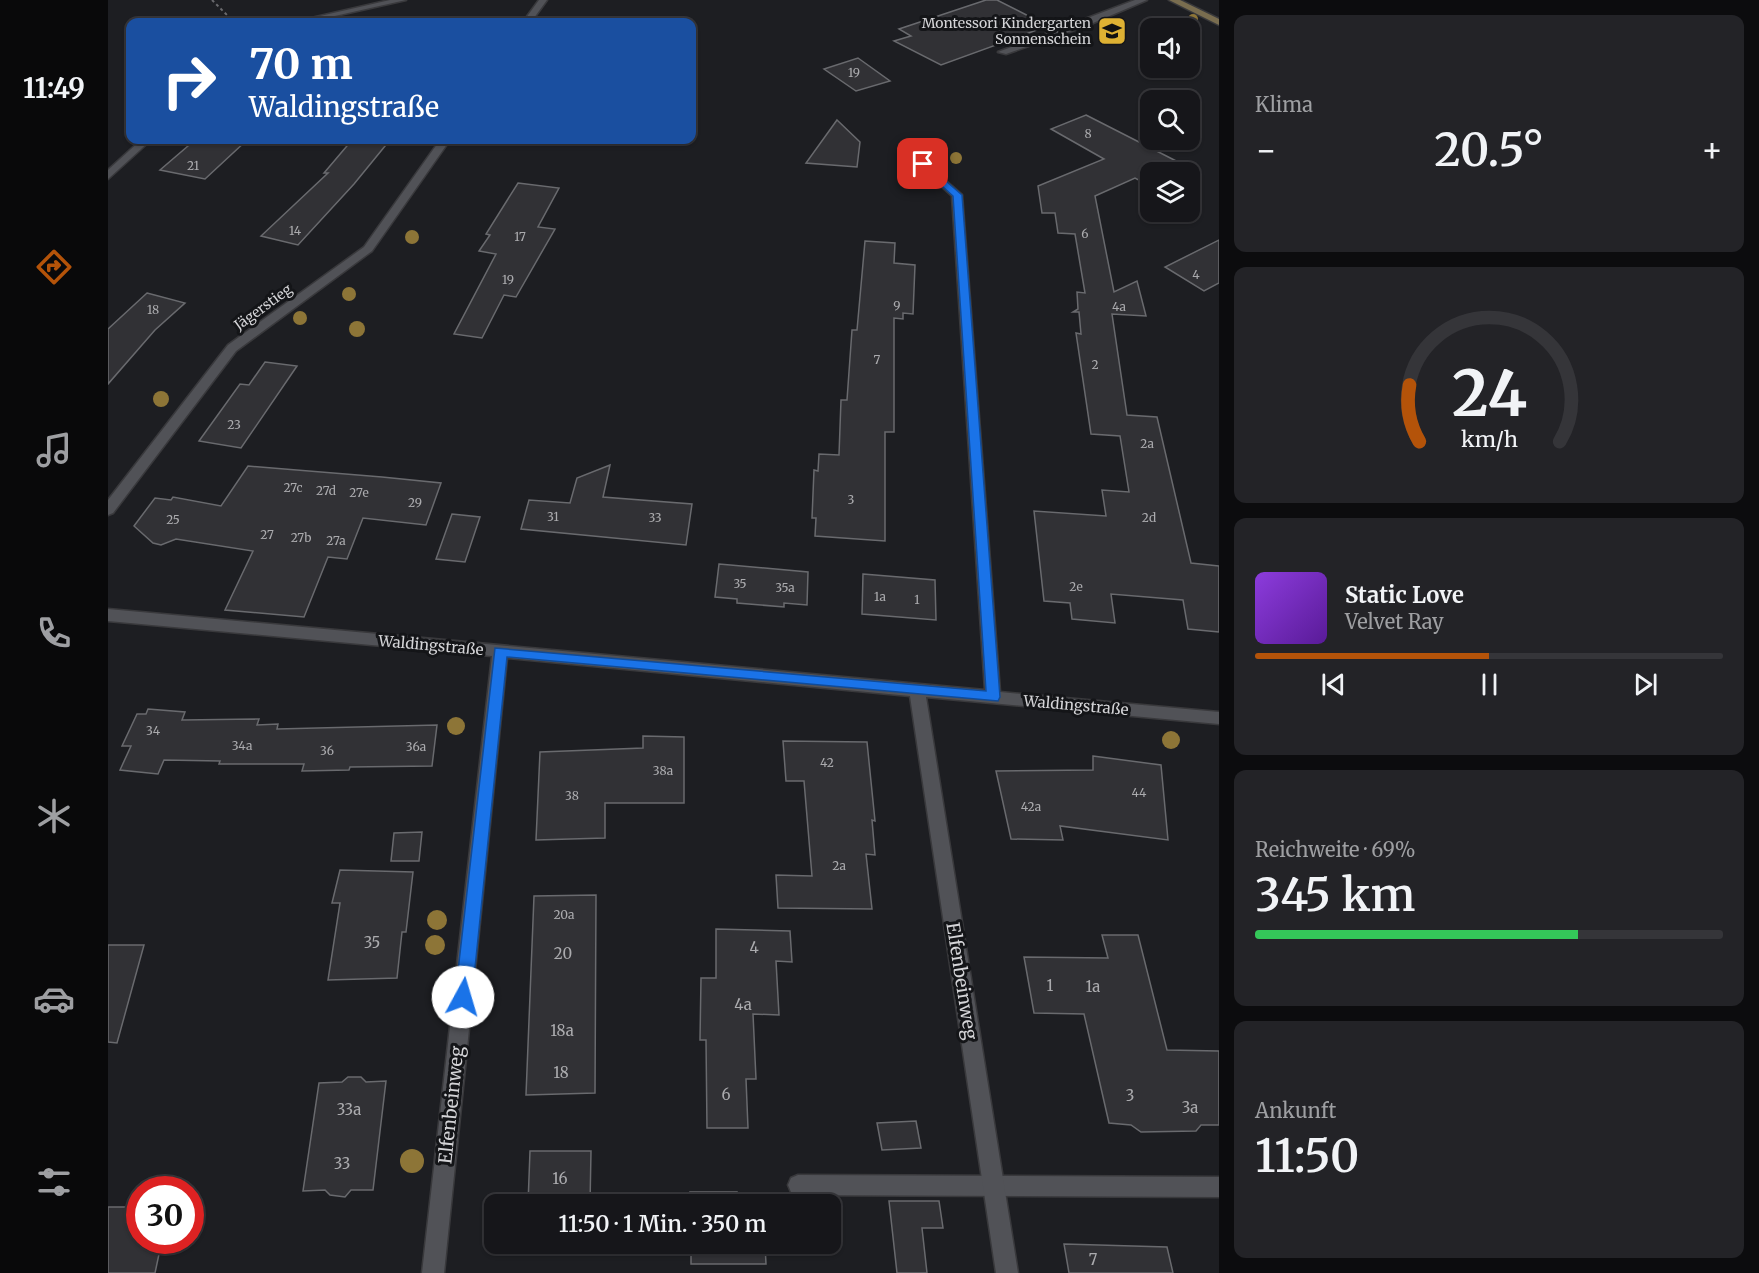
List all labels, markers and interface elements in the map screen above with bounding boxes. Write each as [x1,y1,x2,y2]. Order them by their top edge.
place label: Montessori Kindergarten Sonnenschein [922,14,1091,48]
school or university icon: Montessori Kindergarten Sonnenschein [1096,15,1128,47]
map controls [1140,18,1200,222]
button: sound [1140,18,1200,78]
text: 70 m [249,38,353,90]
icon: right [150,42,228,120]
house number: 19 [848,65,860,80]
text: 11:49 [23,71,85,105]
text: Waldingstraße [249,90,439,124]
button: search [1140,90,1200,150]
text: Klima [1255,92,1313,117]
text: 20.5° [1434,122,1544,178]
house number: 8 [1084,126,1092,141]
text: − [1255,130,1277,171]
text: + [1701,130,1723,171]
pin [897,138,948,189]
icon: arrive [906,147,939,180]
house number: 21 [187,158,200,173]
button: layers [1140,162,1200,222]
house number: 14 [289,223,302,238]
house number: 6 [1081,226,1089,241]
house number: 17 [514,229,526,244]
icon: directions [33,246,75,288]
house number: 4 [1192,267,1200,282]
house number: 19 [502,272,514,287]
street label: Jägerstieg [230,280,296,335]
house number: 9 [893,298,901,313]
house number: 4a [1112,299,1127,314]
house number: 18 [147,302,159,317]
house number: 7 [874,352,881,367]
text: 24 [1451,355,1527,433]
house number: 2 [1091,357,1099,372]
house number: 23 [227,417,241,432]
text: km/h [1461,426,1517,453]
icon: music [33,429,75,471]
house number: 2a [1140,436,1154,451]
house number: 27c [283,480,303,495]
house number: 27d [316,483,336,498]
house number: 27e [349,485,369,500]
house number: 3 [848,492,855,507]
house number: 29 [408,495,422,510]
house number: 31 [547,509,559,524]
house number: 33 [648,510,662,525]
house number: 2d [1142,510,1156,525]
house number: 25 [166,512,180,527]
house number: 27 [260,527,274,542]
house number: 27b [291,530,311,545]
house number: 27a [326,533,346,548]
house number: 35 [733,576,747,591]
house number: 2e [1069,579,1083,594]
house number: 35a [775,580,795,595]
text: Static Love [1345,581,1464,609]
house number: 1a [874,589,886,604]
house number: 1 [914,592,920,607]
text: Velvet Ray [1345,609,1444,634]
icon: phone [33,612,75,654]
street label: Waldingstraße [377,631,485,659]
icon: previous [1317,668,1350,701]
icon: pause [1473,668,1506,701]
icon: next [1629,668,1662,701]
street label: Waldingstraße [1022,691,1130,719]
house number: 34 [146,723,161,738]
house number: 34a [232,738,253,753]
house number: 36a [406,739,427,754]
house number: 36 [320,743,334,758]
house number: 42 [820,755,834,770]
house number: 38a [653,763,674,778]
house number: 44 [1132,785,1147,800]
house number: 38 [565,788,579,803]
icon: climate [33,795,75,837]
house number: 42a [1021,799,1042,814]
text: Reichweite · 69% [1255,837,1415,862]
house number: 2a [832,858,846,873]
text: 345 km [1255,867,1415,923]
house number: 20a [553,907,575,922]
street label: Elfenbeinweg [941,921,983,1041]
house number: 35 [364,933,380,952]
house number: 4 [749,938,759,957]
house number: 20 [554,944,572,963]
position arrow [431,965,495,1029]
house number: 1 [1047,976,1054,995]
house number: 1a [1086,977,1100,996]
icon: car [33,978,75,1020]
house number: 4a [734,995,752,1014]
house number: 18a [550,1021,574,1040]
street label: Elfenbeinweg [433,1045,469,1165]
house number: 18 [553,1063,569,1082]
house number: 6 [721,1085,731,1104]
house number: 3 [1126,1086,1134,1105]
house number: 3a [1182,1098,1198,1117]
text: Ankunft [1255,1098,1336,1123]
house number: 33a [337,1100,361,1119]
text: 11:50 [1255,1128,1359,1184]
house number: 33 [334,1154,350,1173]
icon: filters [33,1161,75,1203]
house number: 16 [552,1169,568,1188]
speed limit sign: 30 [126,1176,204,1254]
text: 11:50 · 1 Min. · 350 m [559,1210,766,1238]
house number: 7 [1089,1250,1098,1269]

